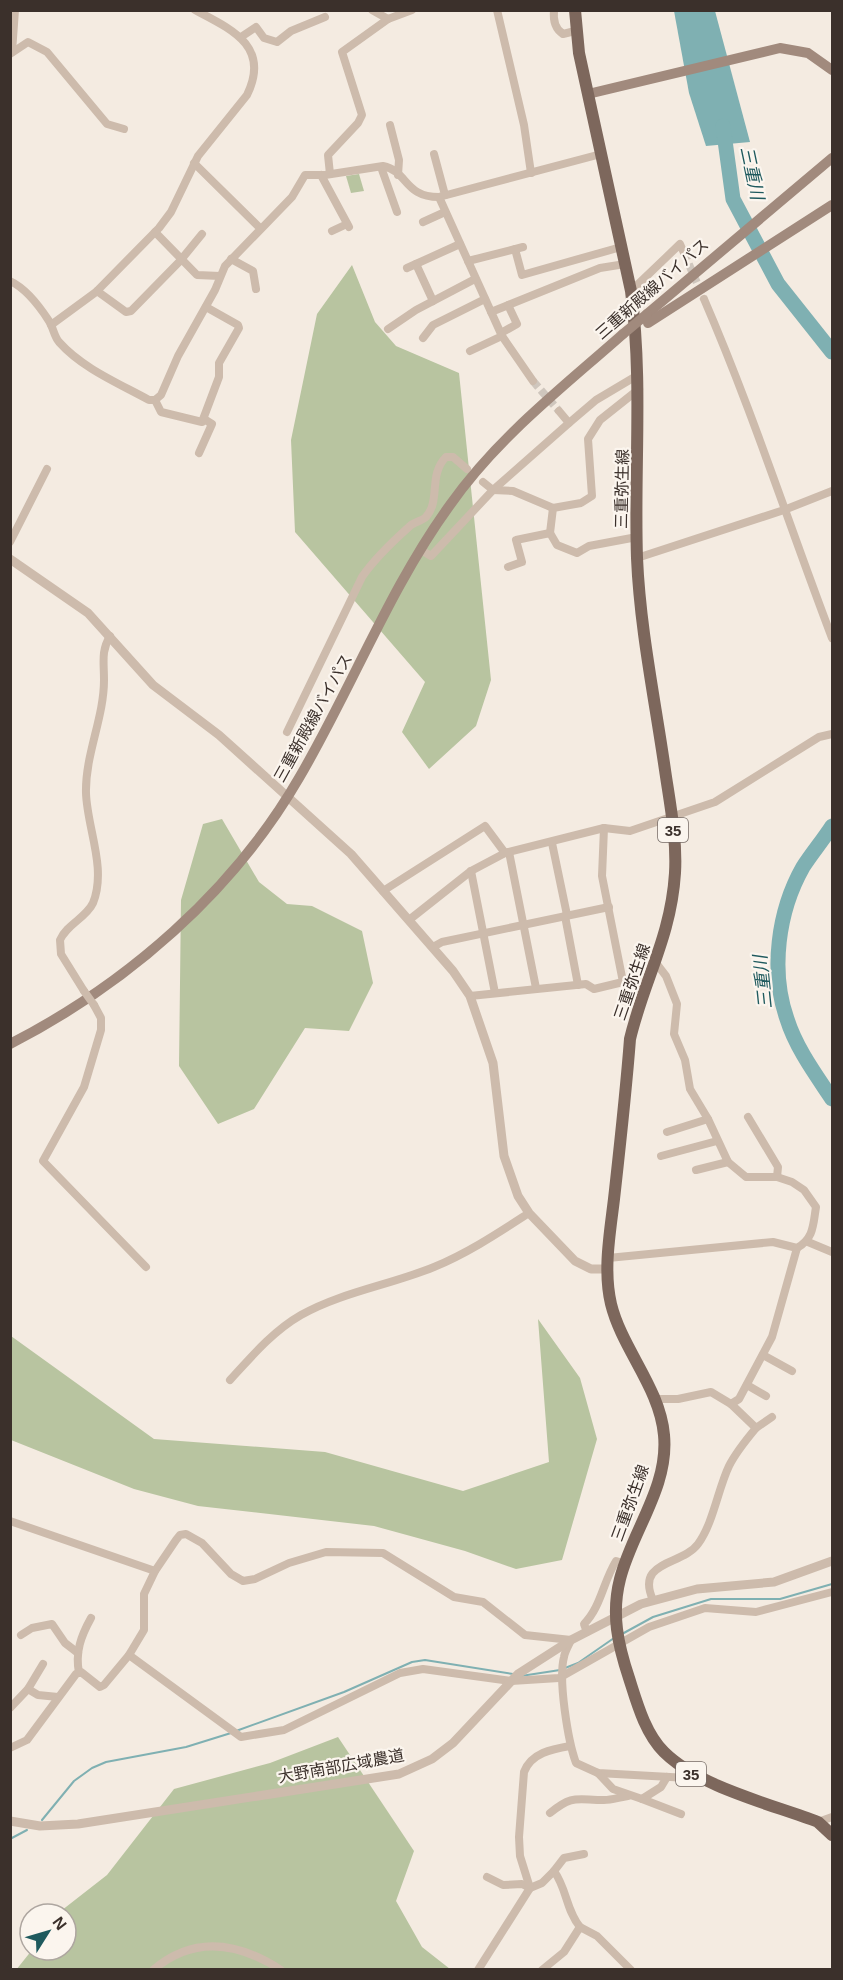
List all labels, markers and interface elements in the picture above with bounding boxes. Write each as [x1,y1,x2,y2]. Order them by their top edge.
water label: 三重川 [737,145,768,203]
street label: 三重新殿線バイパス [592,235,712,343]
street label: 三重弥生線 [613,449,631,529]
street label: 三重新殿線バイパス [271,651,355,785]
road number: 35 [658,818,688,842]
street label: 三重弥生線 [611,941,653,1023]
water label: 三重川 [750,952,776,1010]
street label: 三重弥生線 [608,1462,652,1544]
street label: 大野南部広域農道 [276,1747,406,1785]
road number: 35 [676,1762,706,1786]
north arrow [18,1902,78,1962]
text: N [49,1914,70,1933]

